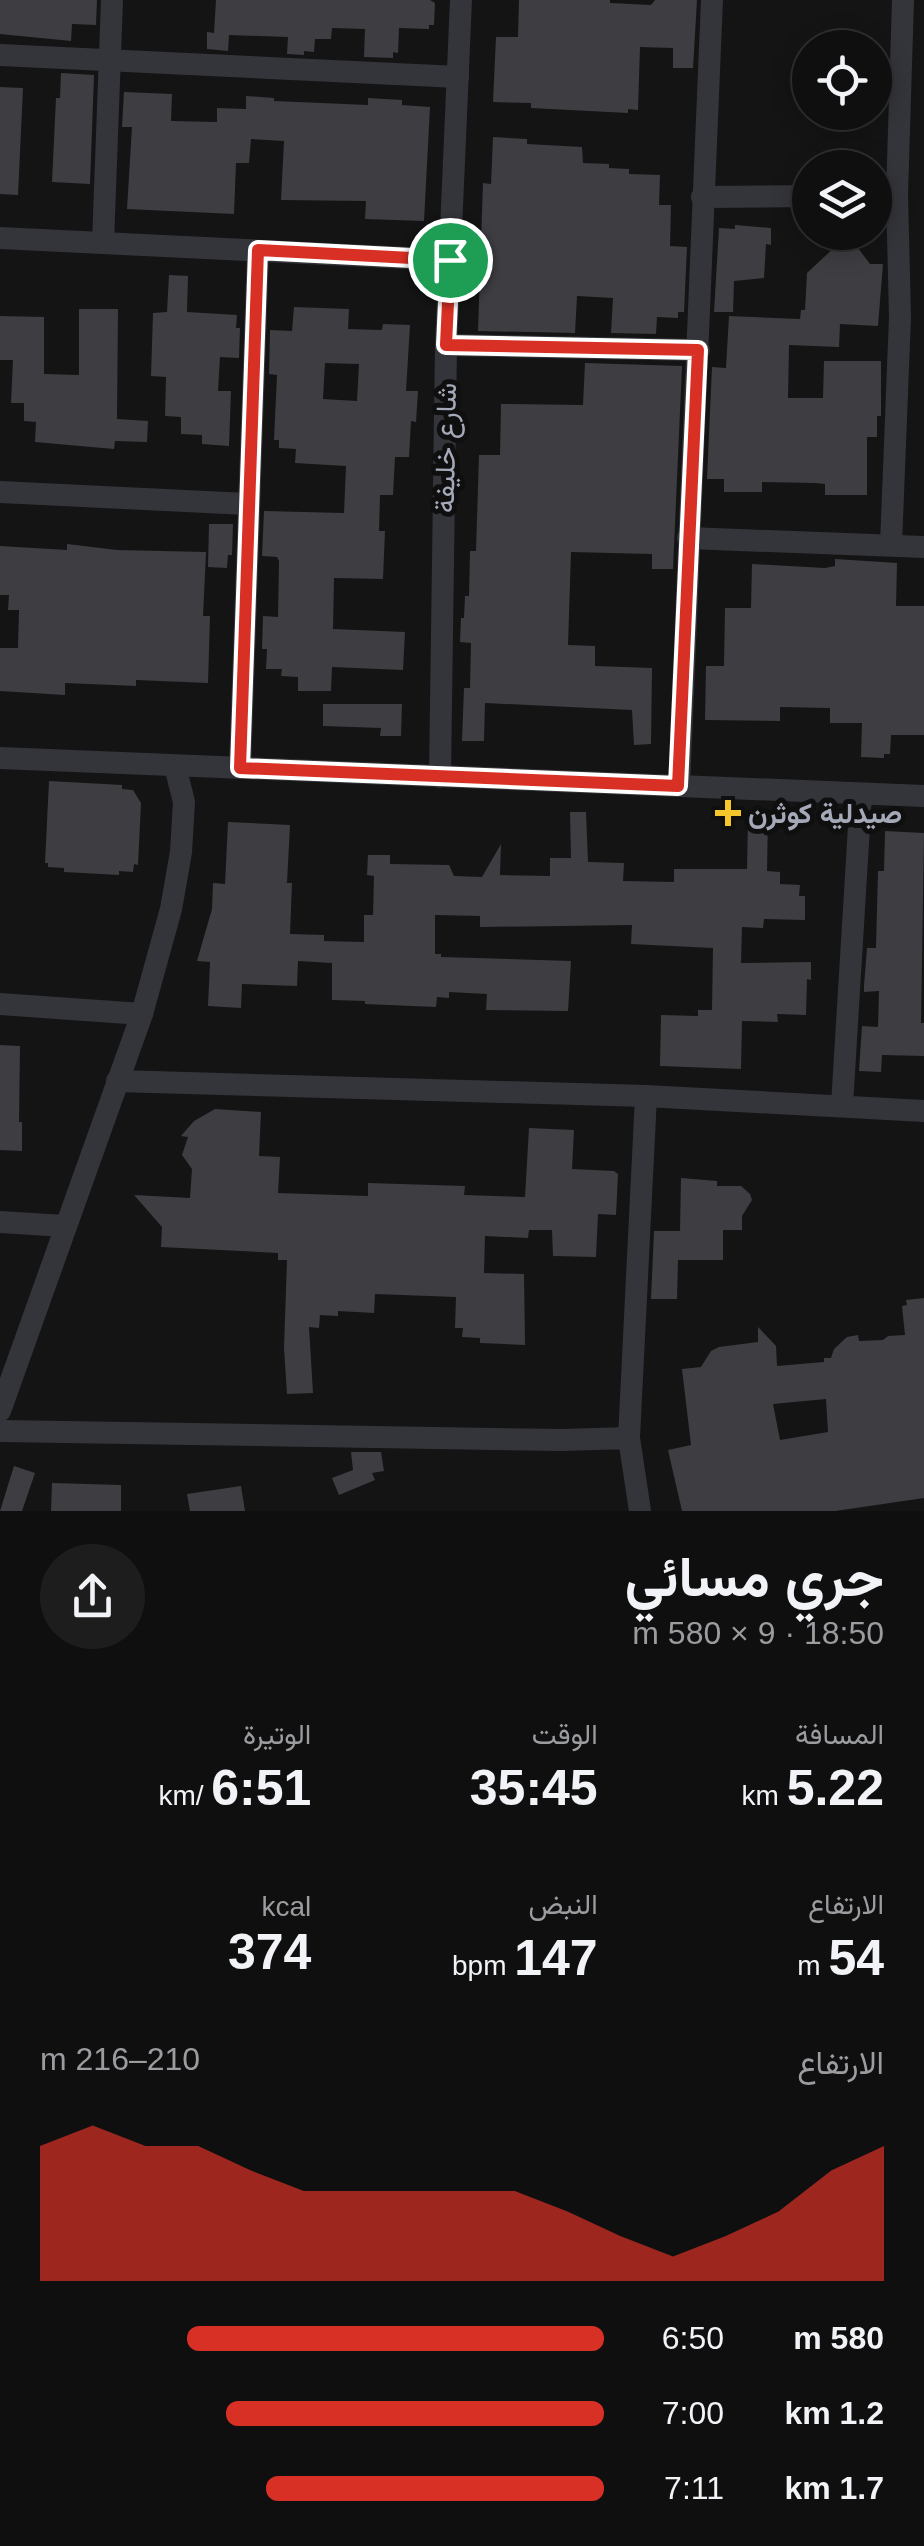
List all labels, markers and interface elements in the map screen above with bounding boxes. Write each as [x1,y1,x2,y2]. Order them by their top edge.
map controls [792,30,892,250]
button: locate [792,30,892,130]
button: layers [792,150,892,250]
pin [408,218,493,303]
icon: arrive [423,233,478,288]
street label: شارع خليفة [429,383,465,514]
place label: صيدلية كوثرن [748,798,902,831]
marker: صيدلية كوثرن [717,802,739,824]
button: share [40,1544,145,1649]
text: جري مسائي [625,1546,884,1608]
text: 18:50 · 9 × 580 m [632,1615,884,1651]
text: الوتيرة [243,1719,311,1750]
text: الوقت [532,1719,598,1750]
text: المسافة [795,1719,884,1750]
text: 6:51 [211,1760,311,1816]
text: 35:45 [470,1760,598,1816]
text: 5.22 [787,1760,884,1816]
text: /km [158,1780,211,1811]
text: km [742,1780,787,1811]
text: النبض [528,1889,598,1920]
text: الارتفاع [808,1889,884,1920]
text: kcal [262,1891,311,1922]
text: 374 [228,1924,311,1980]
text: 147 [514,1930,598,1986]
text: 54 [828,1930,884,1986]
text: bpm [452,1950,514,1981]
text: m [797,1950,828,1981]
text: 210–216 m [40,2041,200,2077]
text: الارتفاع [797,2045,884,2081]
text: 6:50 [662,2320,724,2356]
text: 580 m [793,2320,884,2356]
text: 7:00 [662,2395,724,2431]
text: 1.2 km [784,2395,884,2431]
text: 7:11 [664,2470,724,2506]
text: 1.7 km [784,2470,884,2506]

